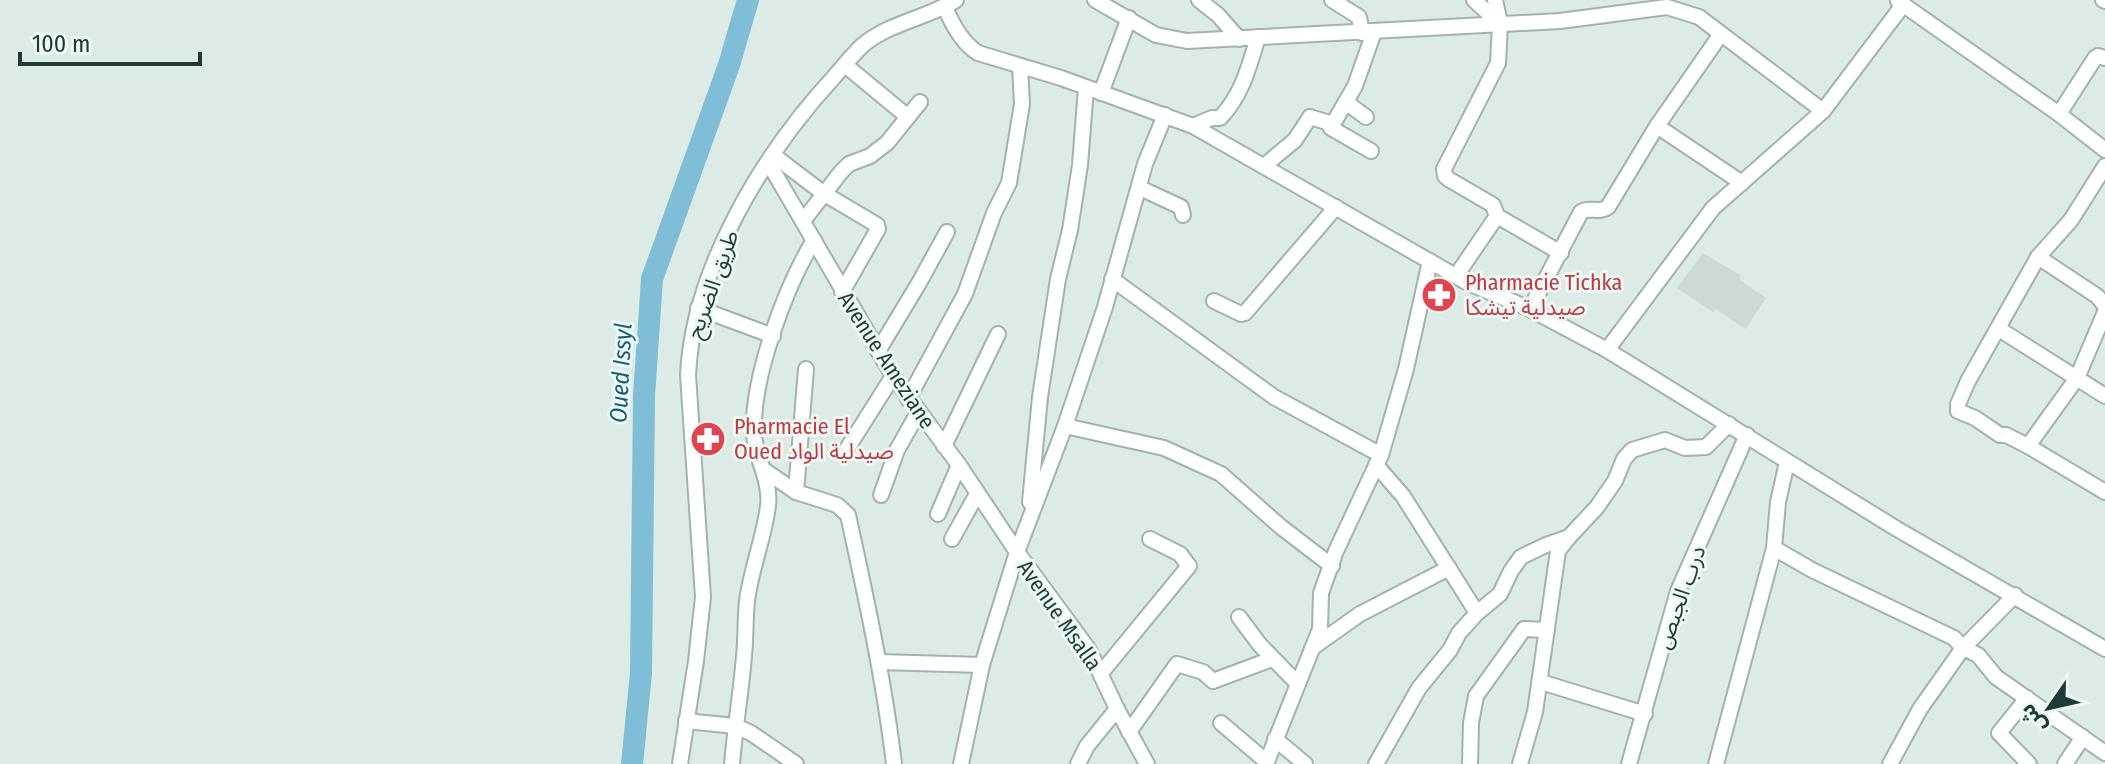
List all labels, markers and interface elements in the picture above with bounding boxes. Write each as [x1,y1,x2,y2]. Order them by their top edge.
scale bar [20,16,200,66]
text: 100 m [32,30,90,58]
street label: طريق الضريح [680,226,747,343]
place label: Pharmacie Tichka صيدلية تيشكا [1465,269,1622,321]
pharmacy icon: Pharmacie Tichka صيدلية تيشكا [1420,276,1458,314]
street label: Avenue Ameziane [832,287,941,434]
water label: Oued Issyl [604,322,638,424]
place label: Pharmacie El Oued صيدلية الواد [734,413,894,465]
pharmacy icon: Pharmacie El Oued صيدلية الواد [689,420,727,458]
street label: درب الجبص [1649,542,1712,652]
street label: Avenue Msalla [1012,555,1108,676]
north arrow [2009,668,2089,748]
text: ش [2013,699,2052,739]

